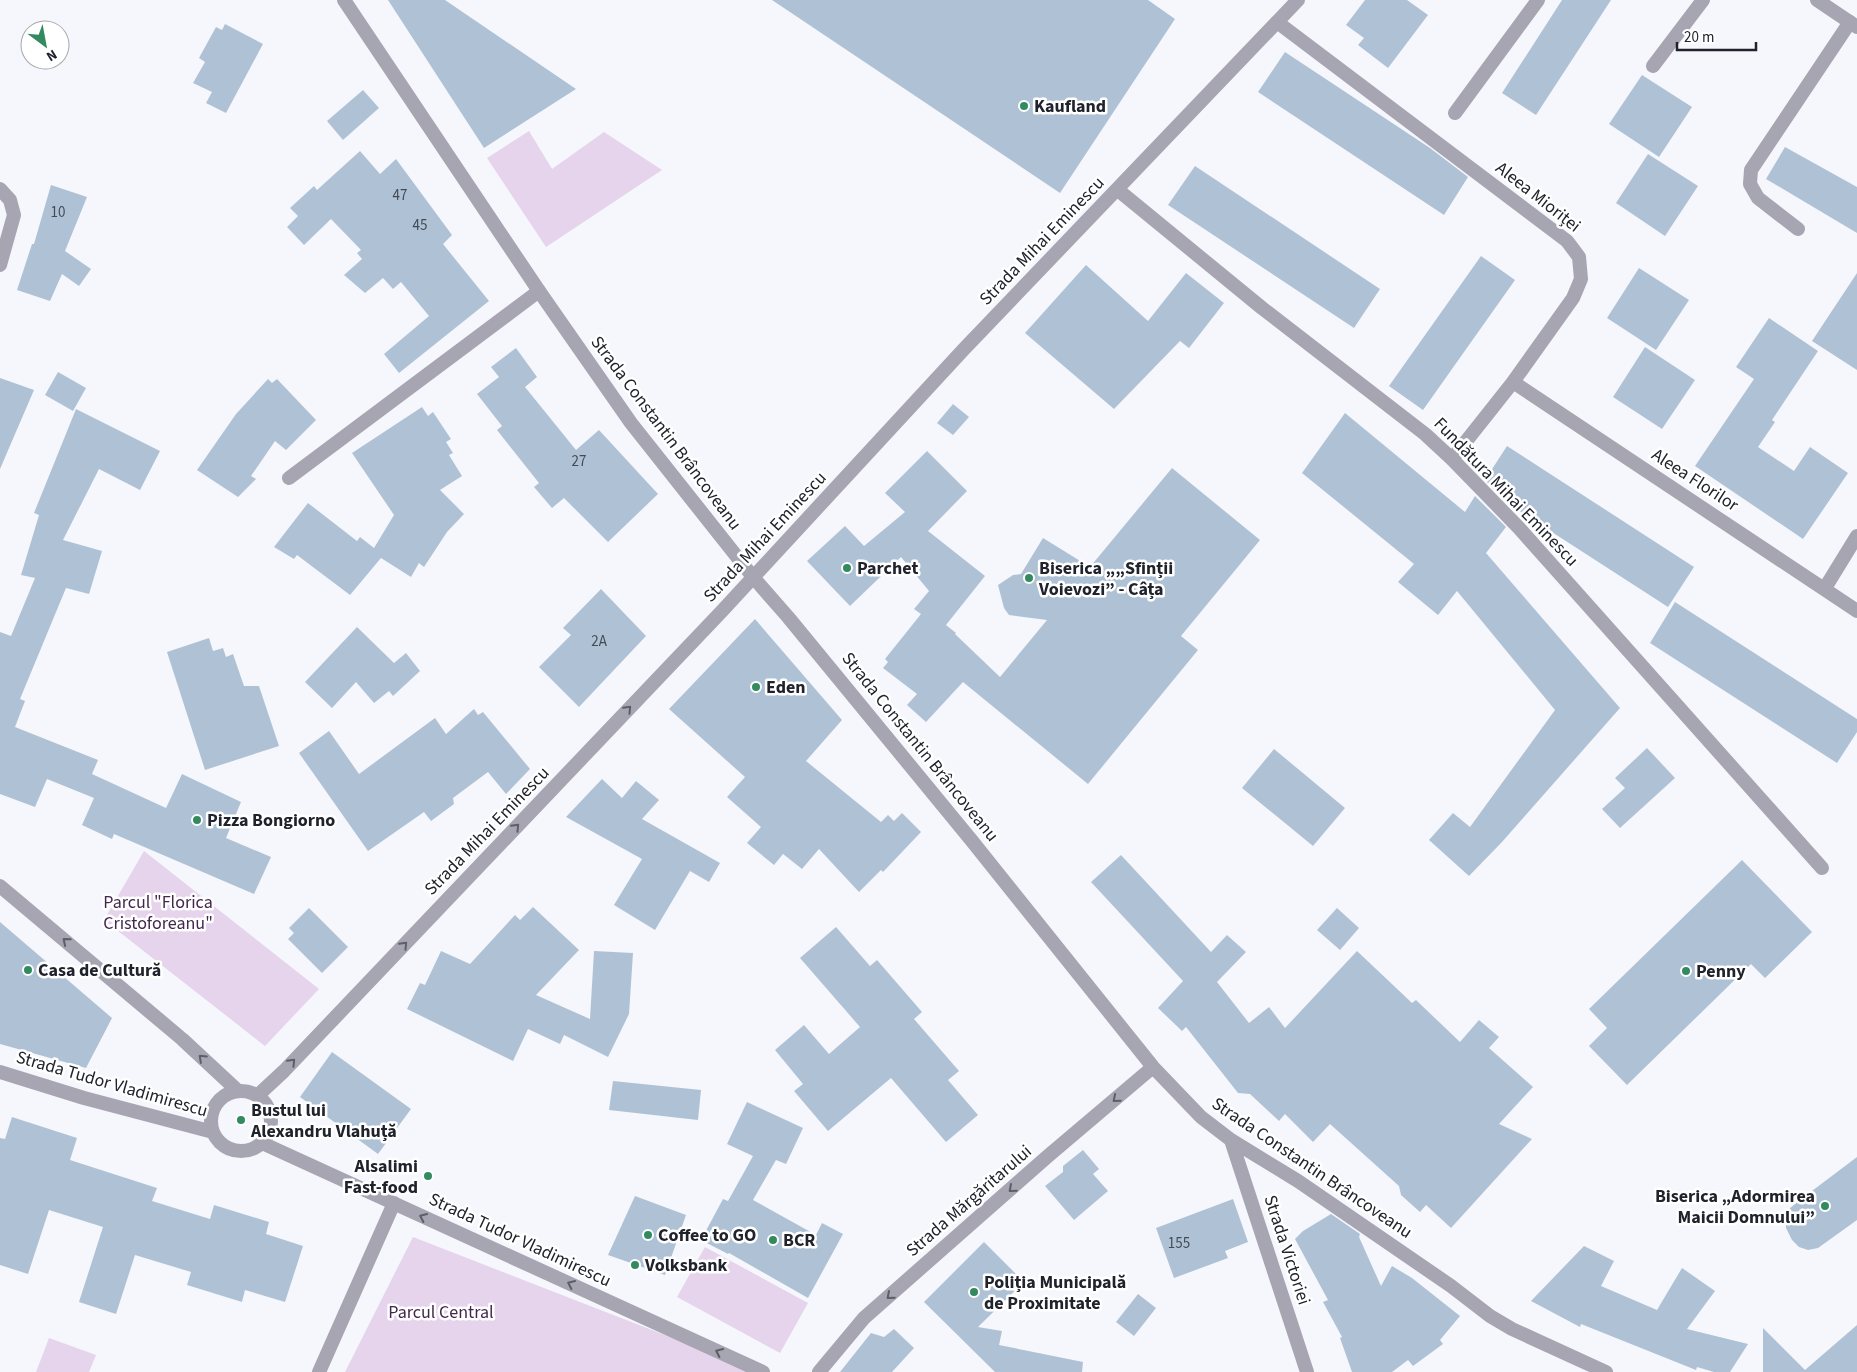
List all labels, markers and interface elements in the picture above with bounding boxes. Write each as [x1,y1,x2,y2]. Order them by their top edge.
north arrow [20,20,70,70]
scale bar [1677,20,1756,52]
text: 20 m [1684,27,1714,48]
text: N [42,44,61,66]
place label: Kaufland [1034,94,1106,119]
marker: Kaufland [1018,100,1030,112]
street label: Aleea Mioriței [1490,156,1586,238]
street label: Strada Mihai Eminescu [974,171,1110,311]
house number: 47 [393,185,407,206]
house number: 10 [51,202,65,223]
house number: 45 [413,215,427,236]
street label: Strada Constantin Brâncoveanu [585,331,747,535]
street label: Fundătura Mihai Eminescu [1428,412,1584,572]
street label: Aleea Florilor [1647,443,1744,518]
house number: 27 [572,451,586,472]
street label: Strada Mihai Eminescu [698,466,832,608]
place label: Parchet [857,556,918,581]
place label: Biserica „„Sfinții Voievozi” - Câța [1038,556,1173,602]
marker: Parchet [841,562,853,574]
marker: Biserica „„Sfinții Voievozi” - Câța [1023,572,1035,584]
house number: 2A [591,631,608,652]
street label: Strada Constantin Brâncoveanu [836,647,1004,847]
place label: Eden [766,675,806,700]
marker: Eden [750,681,762,693]
one-way arrow [622,706,631,715]
street label: Strada Mihai Eminescu [419,761,555,901]
place label: Pizza Bongiorno [207,808,335,833]
marker: Pizza Bongiorno [191,814,203,826]
one-way arrow [510,824,519,833]
park label: Parcul "Florica Cristoforeanu" [103,890,213,936]
one-way arrow [62,938,71,947]
one-way arrow [398,941,407,950]
place label: Casa de Cultură [38,958,161,983]
place label: Penny [1696,959,1746,984]
marker: Casa de Cultură [22,964,34,976]
marker: Penny [1680,965,1692,977]
street label: Strada Tudor Vladimirescu [13,1045,211,1123]
one-way arrow [199,1055,208,1064]
one-way arrow [286,1059,295,1068]
street label: Strada Constantin Brâncoveanu [1207,1091,1417,1245]
one-way arrow [1113,1093,1122,1102]
place label: Bustul lui Alexandru Vlahuță [250,1098,397,1144]
marker: Bustul lui Alexandru Vlahuță [235,1114,247,1126]
street label: Strada Mărgăritarului [901,1139,1037,1263]
place label: Alsalimi Fast-food [344,1154,418,1200]
marker: Alsalimi Fast-food [422,1170,434,1182]
one-way arrow [1008,1183,1017,1192]
place label: Biserica „Adormirea Maicii Domnului” [1655,1184,1815,1230]
street label: Strada Tudor Vladimirescu [425,1187,615,1293]
street label: Strada Victoriei [1257,1192,1317,1308]
marker: Biserica „Adormirea Maicii Domnului” [1819,1200,1831,1212]
one-way arrow [419,1212,428,1223]
place label: Coffee to GO [658,1223,756,1248]
place label: BCR [783,1228,815,1253]
marker: Coffee to GO [642,1229,654,1241]
house number: 155 [1168,1233,1190,1254]
marker: BCR [767,1234,779,1246]
place label: Volksbank [644,1253,728,1278]
marker: Volksbank [629,1259,641,1271]
place label: Poliția Municipală de Proximitate [984,1270,1126,1316]
one-way arrow [567,1280,576,1291]
marker: Poliția Municipală de Proximitate [968,1286,980,1298]
one-way arrow [886,1290,895,1299]
park label: Parcul Central [388,1300,494,1325]
one-way arrow [715,1347,724,1358]

